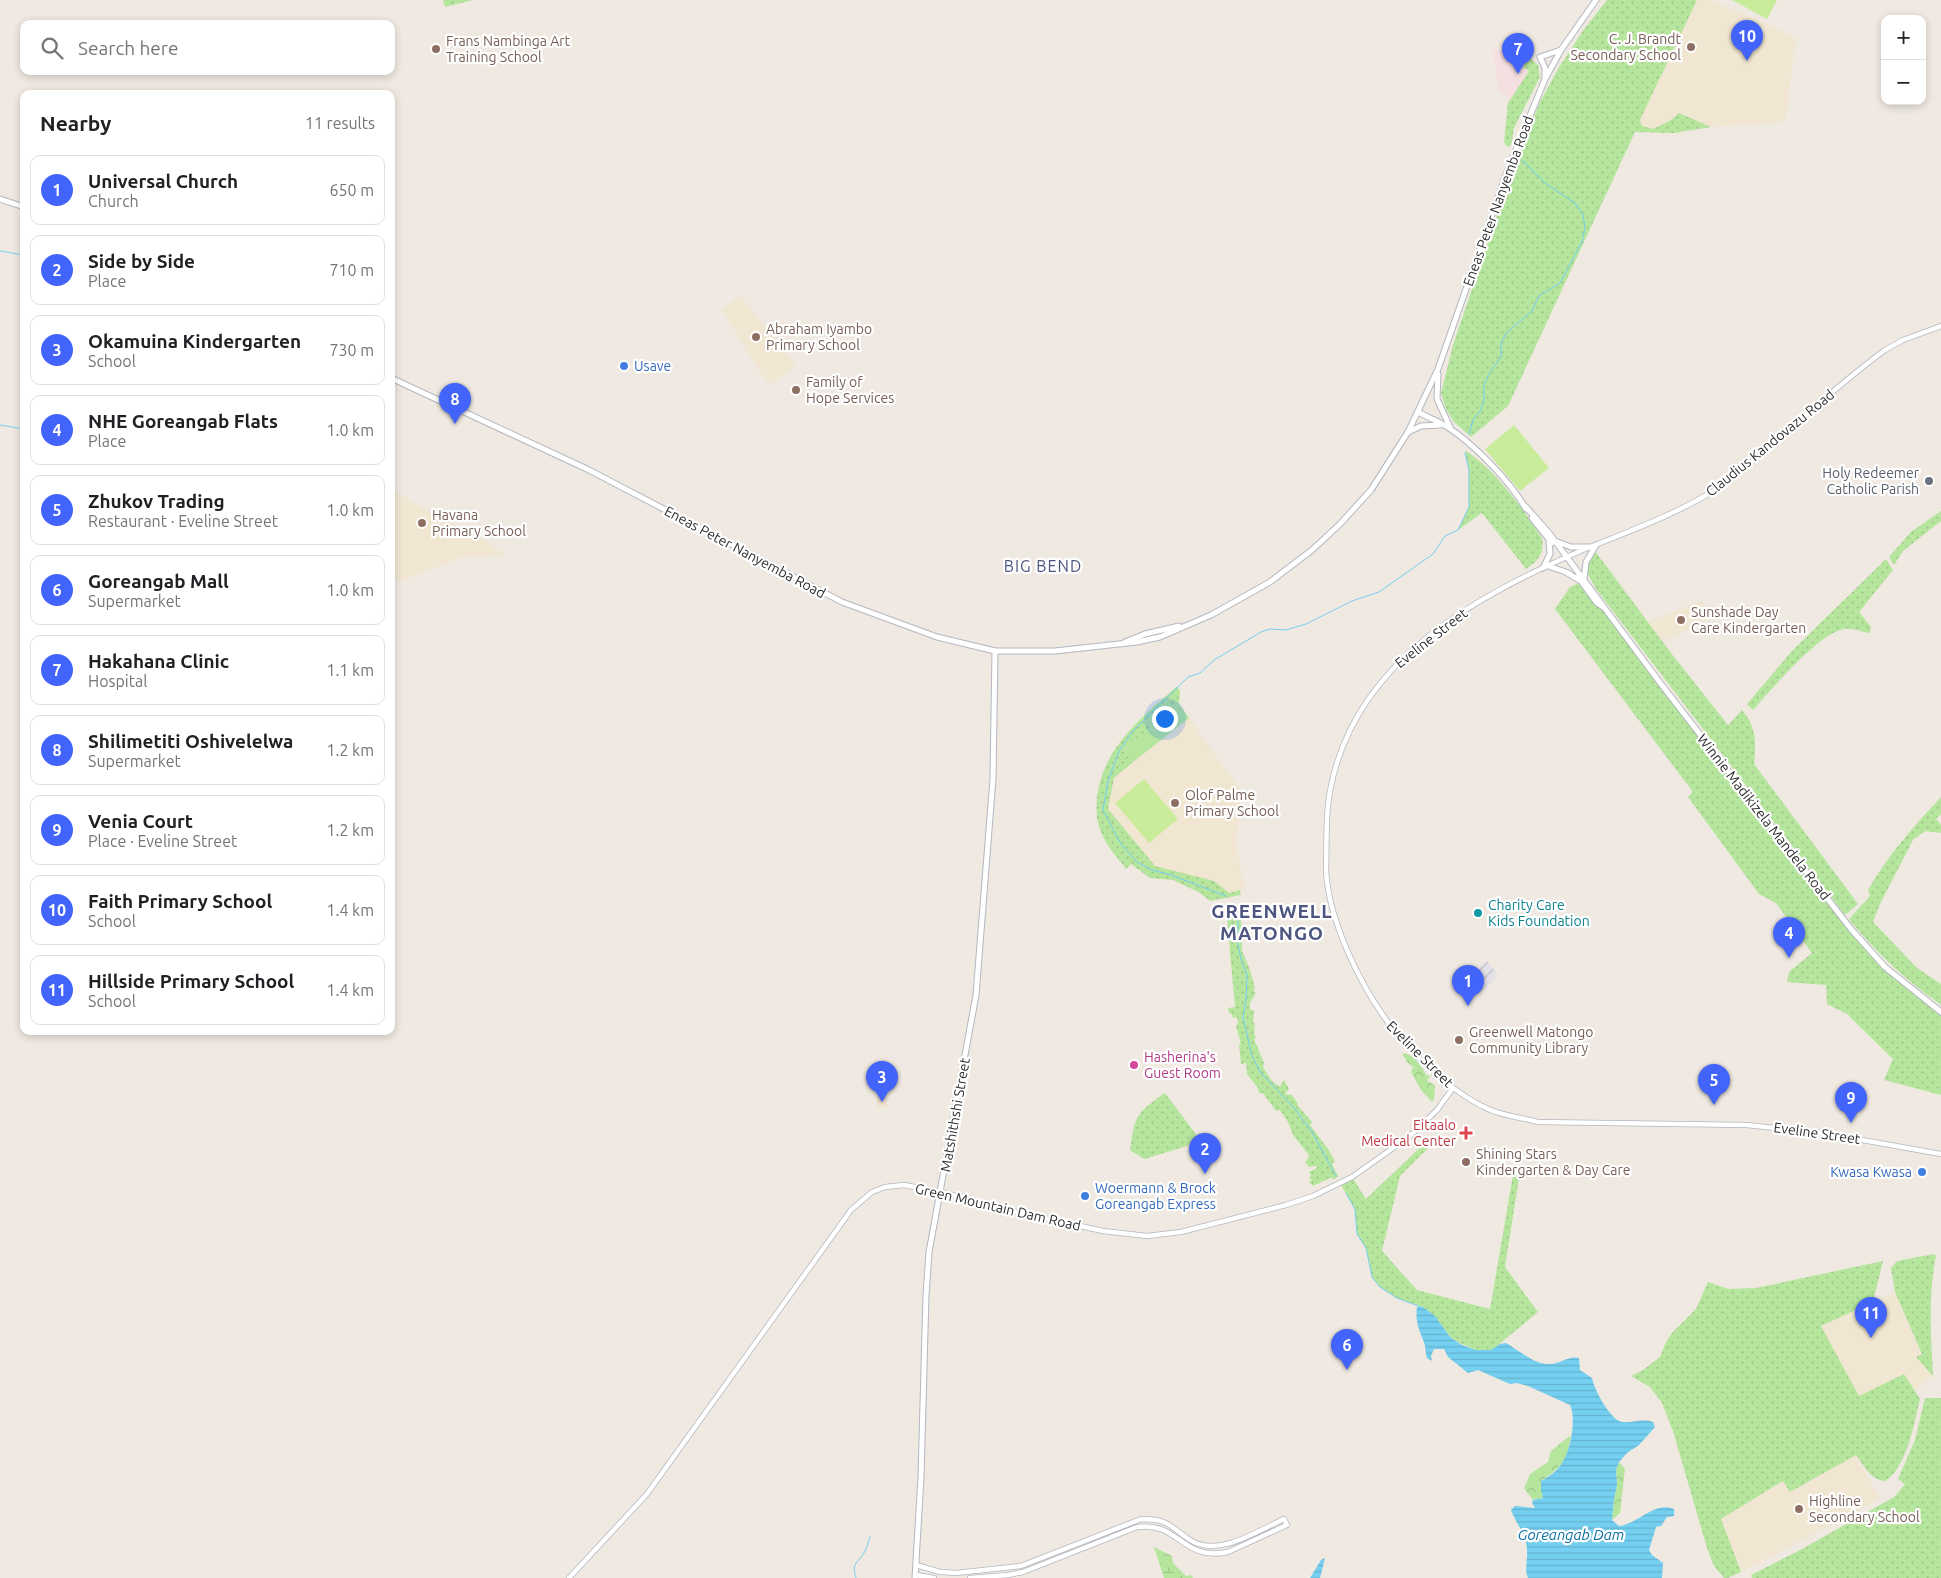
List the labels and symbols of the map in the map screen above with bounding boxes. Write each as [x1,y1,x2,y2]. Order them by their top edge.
pin: 10 [1731,20,1763,61]
place label: C. J. Brandt Secondary School [1570,31,1681,63]
place label: Frans Nambinga Art Training School [446,33,571,65]
pin: 7 [1502,33,1534,74]
marker: C. J. Brandt Secondary School [1685,41,1697,53]
marker: Frans Nambinga Art Training School [430,43,442,55]
street label: Eneas Peter Nanyemba Road [1460,114,1536,288]
place label: Abraham Iyambo Primary School [766,321,872,353]
marker: Abraham Iyambo Primary School [750,331,762,343]
place label: Usave [634,358,671,374]
marker: Usave [618,360,630,372]
place label: Family of Hope Services [806,374,894,406]
pin: 8 [439,383,471,424]
marker: Family of Hope Services [790,384,802,396]
street label: Claudius Kandovazu Road [1703,386,1837,500]
place label: Holy Redeemer Catholic Parish [1822,465,1920,497]
marker: Holy Redeemer Catholic Parish [1923,475,1935,487]
street label: Eneas Peter Nanyemba Road [662,503,828,601]
place label: Havana Primary School [432,507,526,539]
marker: Havana Primary School [416,517,428,529]
district label: BIG BEND [1004,557,1082,575]
place label: Sunshade Day Care Kindergarten [1691,604,1806,636]
street label: Eveline Street [1392,605,1471,671]
marker: Sunshade Day Care Kindergarten [1675,614,1687,626]
your location [1152,706,1178,732]
street label: Winnie Madikizela Mandela Road [1694,731,1834,903]
place label: Olof Palme Primary School [1185,787,1279,819]
marker: Olof Palme Primary School [1169,797,1181,809]
place label: Charity Care Kids Foundation [1488,897,1590,929]
district label: GREENWELL MATONGO [1211,900,1333,944]
marker: Charity Care Kids Foundation [1472,907,1484,919]
pin: 4 [1773,917,1805,958]
pin: 1 [1452,965,1484,1006]
street label: Eveline Street [1383,1017,1457,1091]
place label: Greenwell Matongo Community Library [1469,1024,1593,1056]
marker: Greenwell Matongo Community Library [1453,1034,1465,1046]
place label: Hasherina's Guest Room [1144,1049,1221,1081]
street label: Matshithshi Street [937,1056,973,1173]
marker: Hasherina's Guest Room [1128,1059,1140,1071]
pin: 3 [866,1061,898,1102]
pin: 5 [1698,1064,1730,1105]
pin: 9 [1835,1082,1867,1123]
place label: Eitaalo Medical Center [1361,1117,1457,1149]
street label: Eveline Street [1773,1119,1862,1147]
marker: Eitaalo Medical Center [1460,1127,1472,1139]
pin: 2 [1189,1133,1221,1174]
place label: Shining Stars Kindergarten & Day Care [1476,1146,1631,1178]
marker: Shining Stars Kindergarten & Day Care [1460,1156,1472,1168]
place label: Kwasa Kwasa [1830,1164,1912,1180]
marker: Kwasa Kwasa [1916,1166,1928,1178]
street label: Green Mountain Dam Road [914,1180,1082,1234]
place label: Woermann & Brock Goreangab Express [1095,1180,1216,1212]
marker: Woermann & Brock Goreangab Express [1079,1190,1091,1202]
pin: 11 [1855,1297,1887,1338]
pin: 6 [1331,1329,1363,1370]
place label: Highline Secondary School [1809,1493,1920,1525]
marker: Highline Secondary School [1793,1503,1805,1515]
water label: Goreangab Dam [1518,1526,1624,1543]

